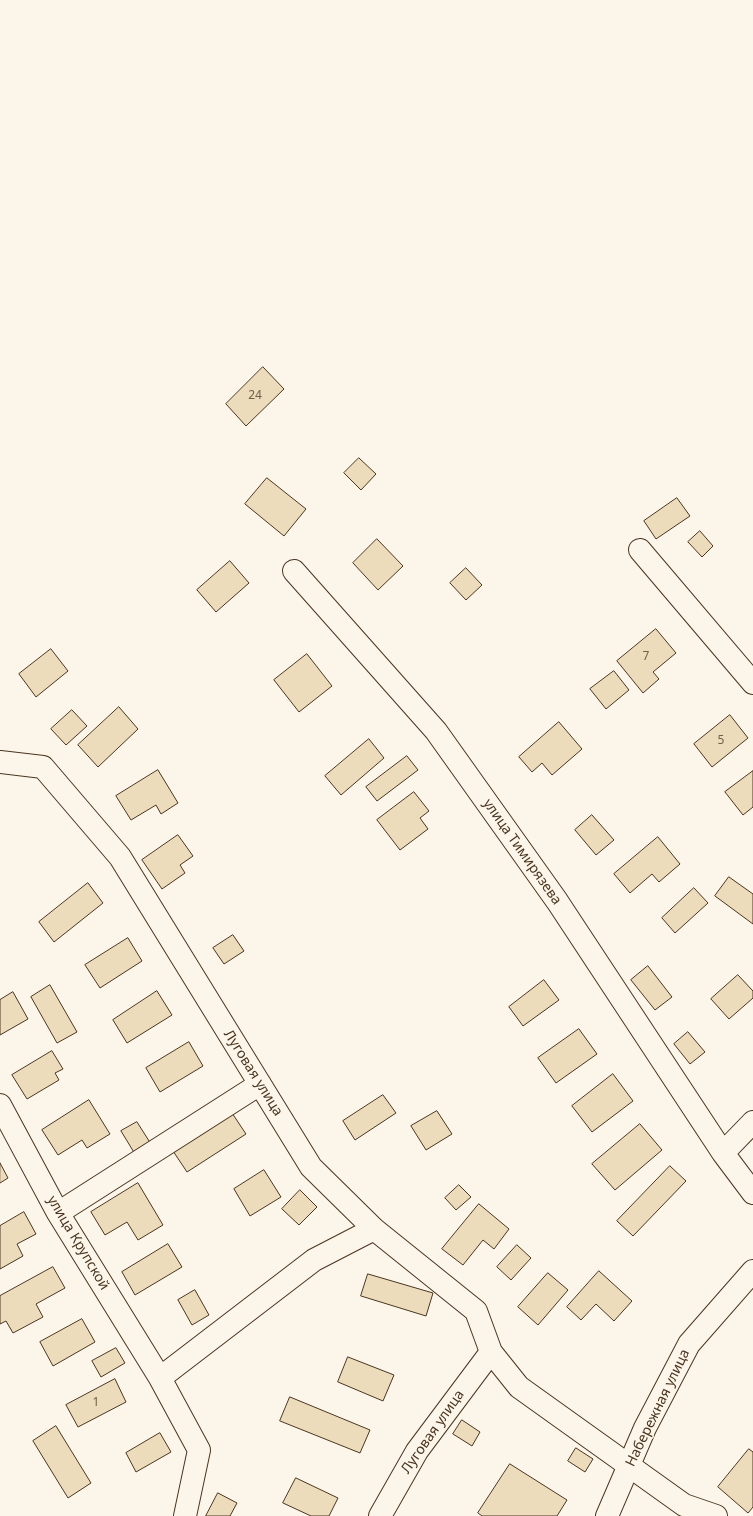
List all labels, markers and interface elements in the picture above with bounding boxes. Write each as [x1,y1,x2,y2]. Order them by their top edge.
house number: 24 [248,389,262,403]
house number: 7 [643,650,649,664]
house number: 5 [718,734,724,748]
street label: улица Тимирязева [479,796,565,908]
street label: Луговая улица [220,1027,286,1119]
street label: улица Крупской [43,1193,113,1293]
street label: Набережная улица [622,1347,694,1469]
street label: Луговая улица [398,1387,468,1477]
house number: 1 [93,1396,99,1410]

